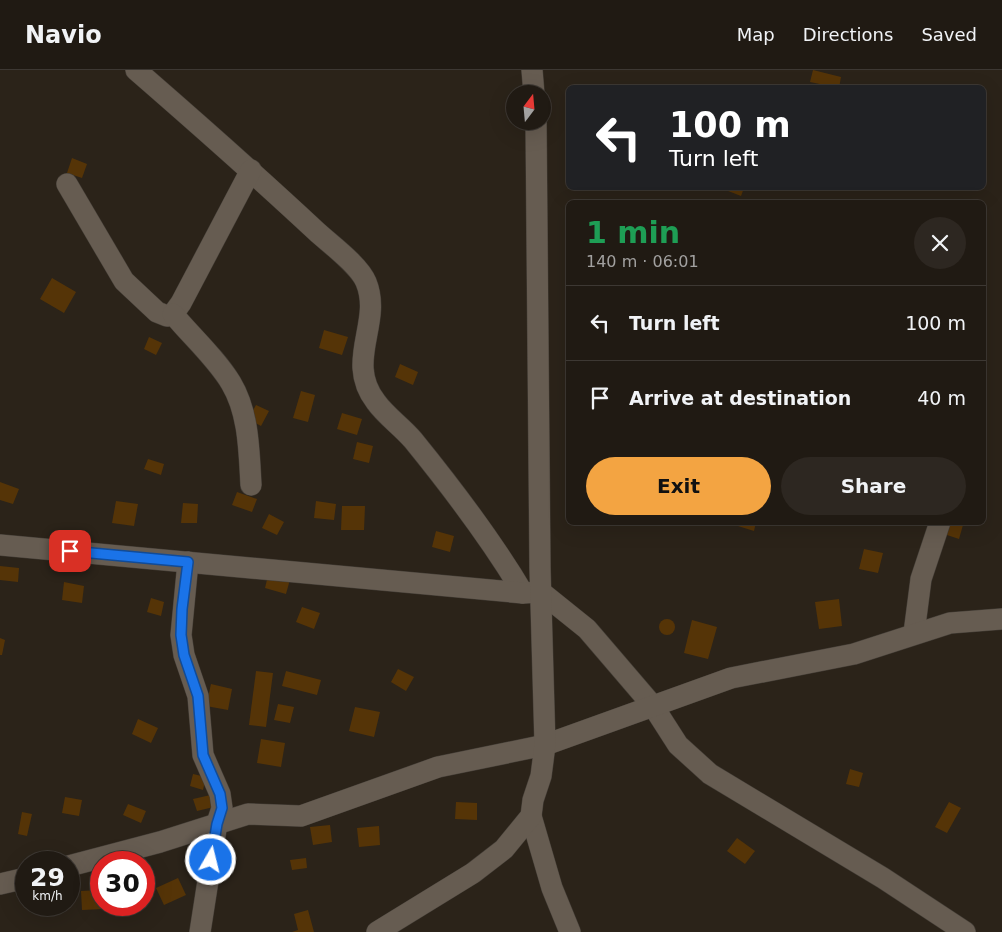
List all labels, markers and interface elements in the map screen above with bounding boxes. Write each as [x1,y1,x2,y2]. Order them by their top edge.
text: Navio [25,21,102,49]
text: Map [737,24,775,45]
text: Directions [803,24,893,45]
text: Saved [921,24,977,45]
north arrow [506,85,551,130]
map controls [506,85,551,130]
icon: left [586,105,651,170]
text: 100 m [669,105,791,145]
text: Turn left [669,146,758,171]
text: 1 min [586,215,680,250]
button: close [914,217,966,269]
text: 140 m · 06:01 [586,252,699,271]
icon: left [586,309,614,337]
text: Turn left [629,312,720,334]
text: 100 m [905,312,966,334]
icon: arrive [586,384,614,412]
text: Arrive at destination [629,387,851,409]
text: 40 m [917,387,966,409]
button: Exit [586,457,771,515]
button: Share [781,457,966,515]
pin [49,530,91,572]
icon: arrive [56,537,84,565]
position arrow [184,833,236,885]
speed limit sign: 30 [90,851,155,916]
text: 29 [30,863,65,892]
text: km/h [32,889,63,903]

